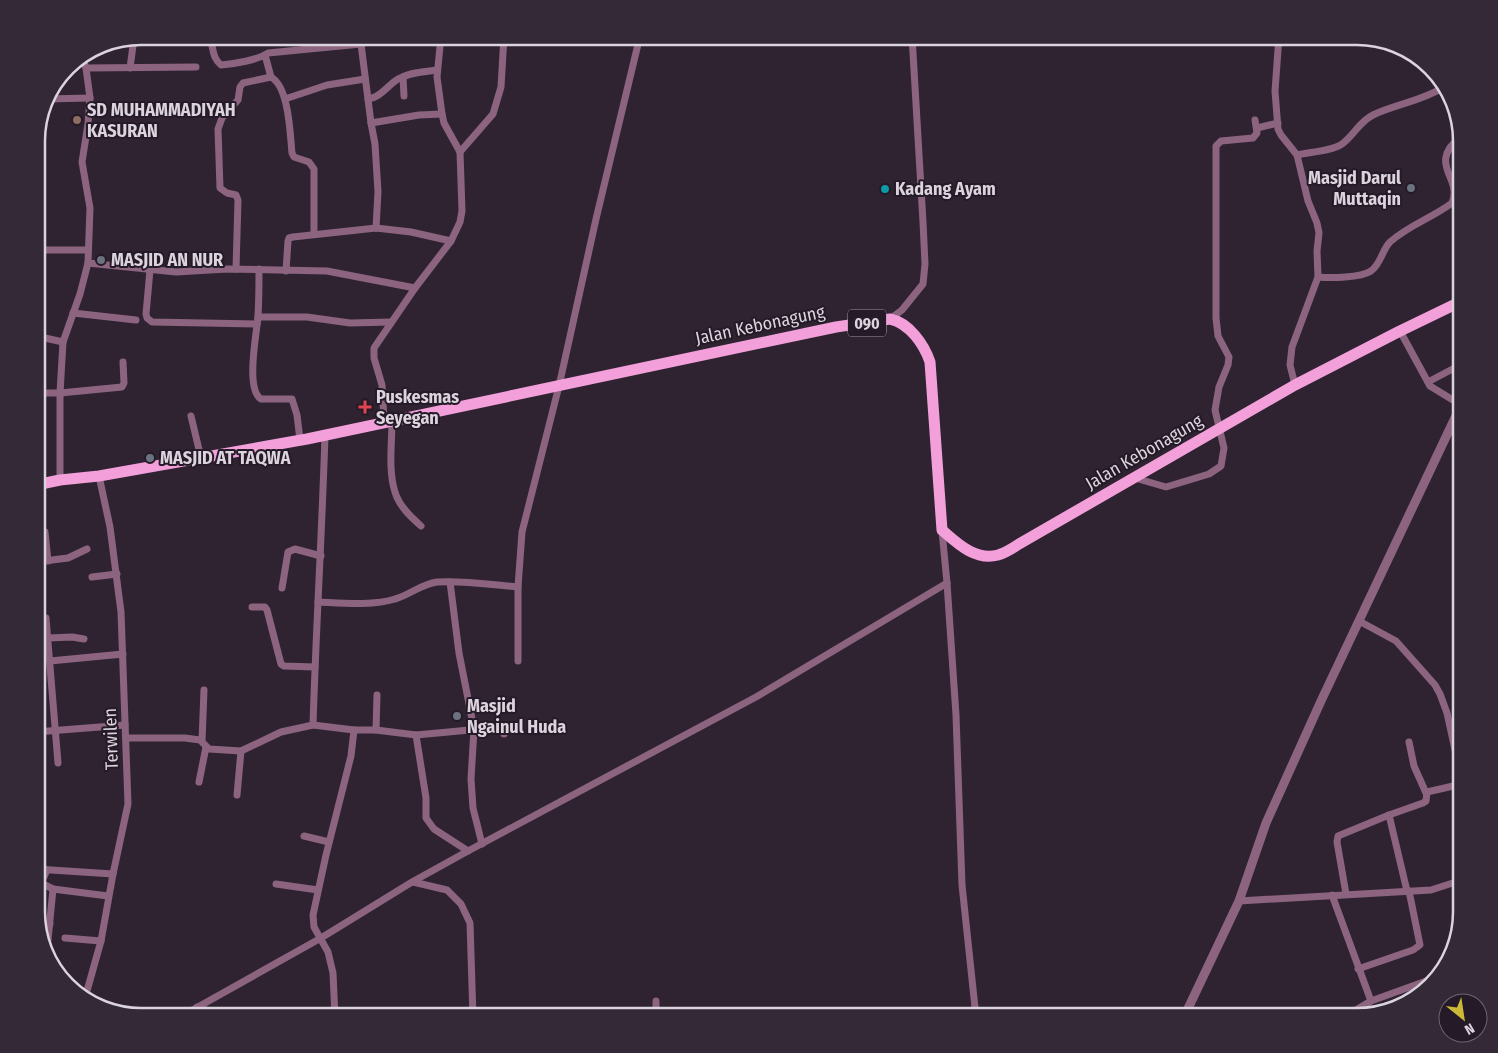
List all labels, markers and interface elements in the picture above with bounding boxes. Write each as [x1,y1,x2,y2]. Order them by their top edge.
place label: SD MUHAMMADIYAH KASURAN [87,99,236,142]
marker: SD MUHAMMADIYAH KASURAN [71,114,83,126]
place label: Masjid Darul Muttaqin [1308,167,1401,210]
place label: Kadang Ayam [895,178,996,200]
marker: Masjid Darul Muttaqin [1405,182,1417,194]
marker: Kadang Ayam [879,183,891,195]
place label: MASJID AN NUR [111,249,224,271]
marker: MASJID AN NUR [95,254,107,266]
street label: Jalan Kebonagung [693,300,827,349]
road number: 090 [848,309,886,336]
place label: Puskesmas Seyegan [376,386,459,429]
marker: Puskesmas Seyegan [358,400,372,414]
street label: Jalan Kebonagung [1081,409,1207,494]
place label: MASJID AT TAQWA [160,447,291,469]
marker: MASJID AT TAQWA [144,452,156,464]
place label: Masjid Ngainul Huda [467,695,566,738]
street label: Terwilen [99,708,123,770]
marker: Masjid Ngainul Huda [451,710,463,722]
north arrow [1438,993,1488,1043]
text: N [1461,1019,1477,1038]

